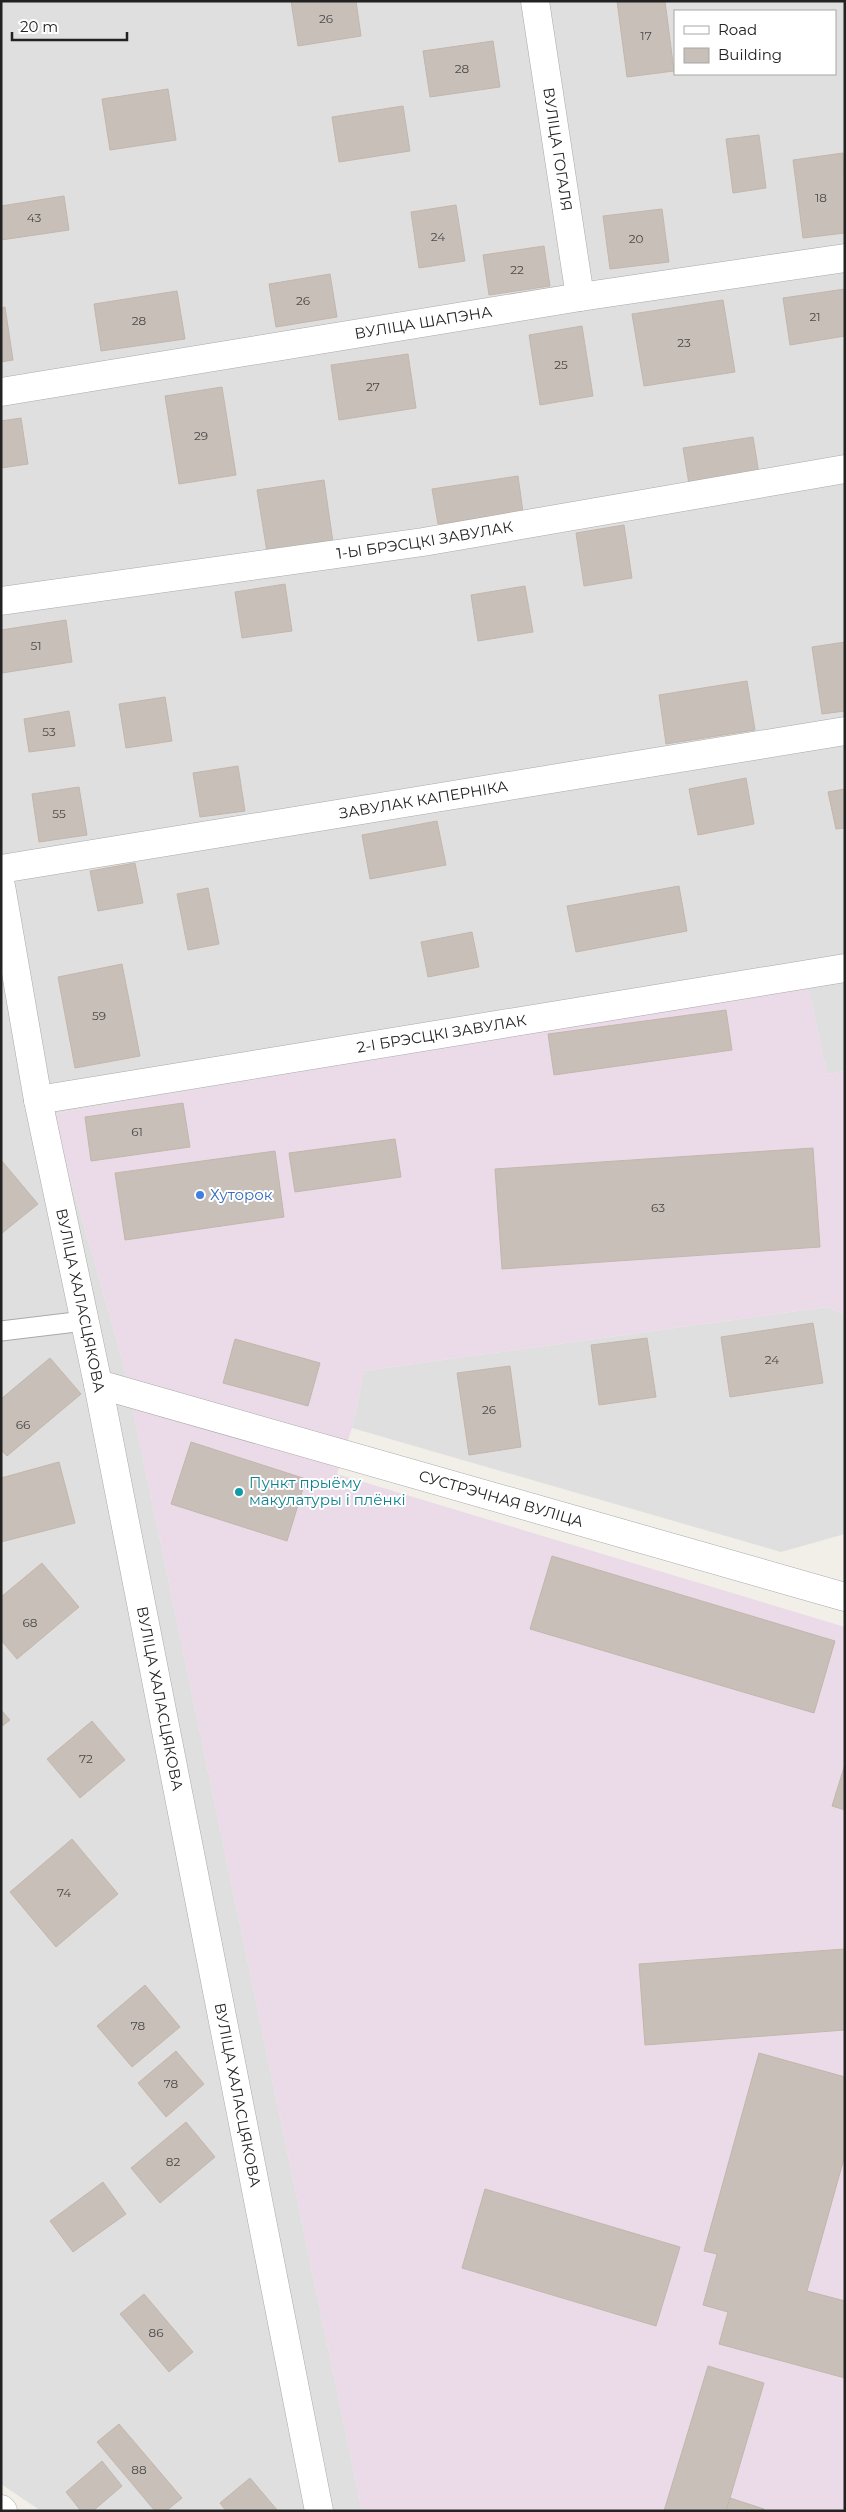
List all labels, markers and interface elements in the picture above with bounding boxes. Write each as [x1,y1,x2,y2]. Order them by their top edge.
scale bar [12,10,128,42]
legend [674,10,836,75]
house number: 26 [319,11,333,26]
text: 20 m [20,17,58,36]
text: Road [718,20,757,39]
house number: 17 [640,28,652,43]
text: Building [718,45,782,64]
house number: 28 [455,61,470,76]
street label: ВУЛІЦА ГОГАЛЯ [539,86,577,212]
house number: 18 [815,190,827,205]
house number: 43 [27,210,41,225]
house number: 24 [431,229,445,244]
house number: 20 [629,231,643,246]
house number: 22 [510,262,524,277]
house number: 26 [296,293,310,308]
street label: ВУЛІЦА ШАПЭНА [353,302,493,343]
house number: 21 [809,309,821,324]
house number: 28 [132,313,147,328]
house number: 23 [677,335,691,350]
house number: 25 [554,357,568,372]
house number: 27 [366,379,380,394]
house number: 29 [194,428,208,443]
street label: 1-Ы БРЭСЦКІ ЗАВУЛАК [335,517,515,563]
house number: 51 [30,638,42,653]
house number: 53 [42,724,56,739]
street label: ЗАВУЛАК КАПЕРНІКА [337,776,509,823]
house number: 55 [52,806,66,821]
house number: 59 [92,1008,106,1023]
street label: 2-І БРЭСЦКІ ЗАВУЛАК [355,1010,528,1057]
house number: 61 [131,1124,143,1139]
place label: Хуторок [210,1185,273,1204]
marker: Хуторок [194,1189,206,1201]
house number: 63 [651,1200,665,1215]
street label: ВУЛІЦА ХАЛАСЦЯКОВА [52,1207,109,1394]
house number: 24 [765,1352,779,1367]
house number: 26 [482,1402,496,1417]
house number: 66 [16,1417,30,1432]
street label: СУСТРЭЧНАЯ ВУЛІЦА [417,1466,586,1531]
place label: Пункт прыёму макулатуры і плёнкі [249,1473,406,1509]
marker: Пункт прыёму макулатуры і плёнкі [233,1486,245,1498]
street label: ВУЛІЦА ХАЛАСЦЯКОВА [133,1605,188,1792]
house number: 68 [23,1615,38,1630]
house number: 72 [79,1751,93,1766]
house number: 74 [57,1885,71,1900]
street label: ВУЛІЦА ХАЛАСЦЯКОВА [211,2001,265,2189]
house number: 78 [131,2018,146,2033]
house number: 78 [164,2076,179,2091]
house number: 82 [166,2154,180,2169]
house number: 86 [149,2325,163,2340]
house number: 88 [131,2462,147,2477]

